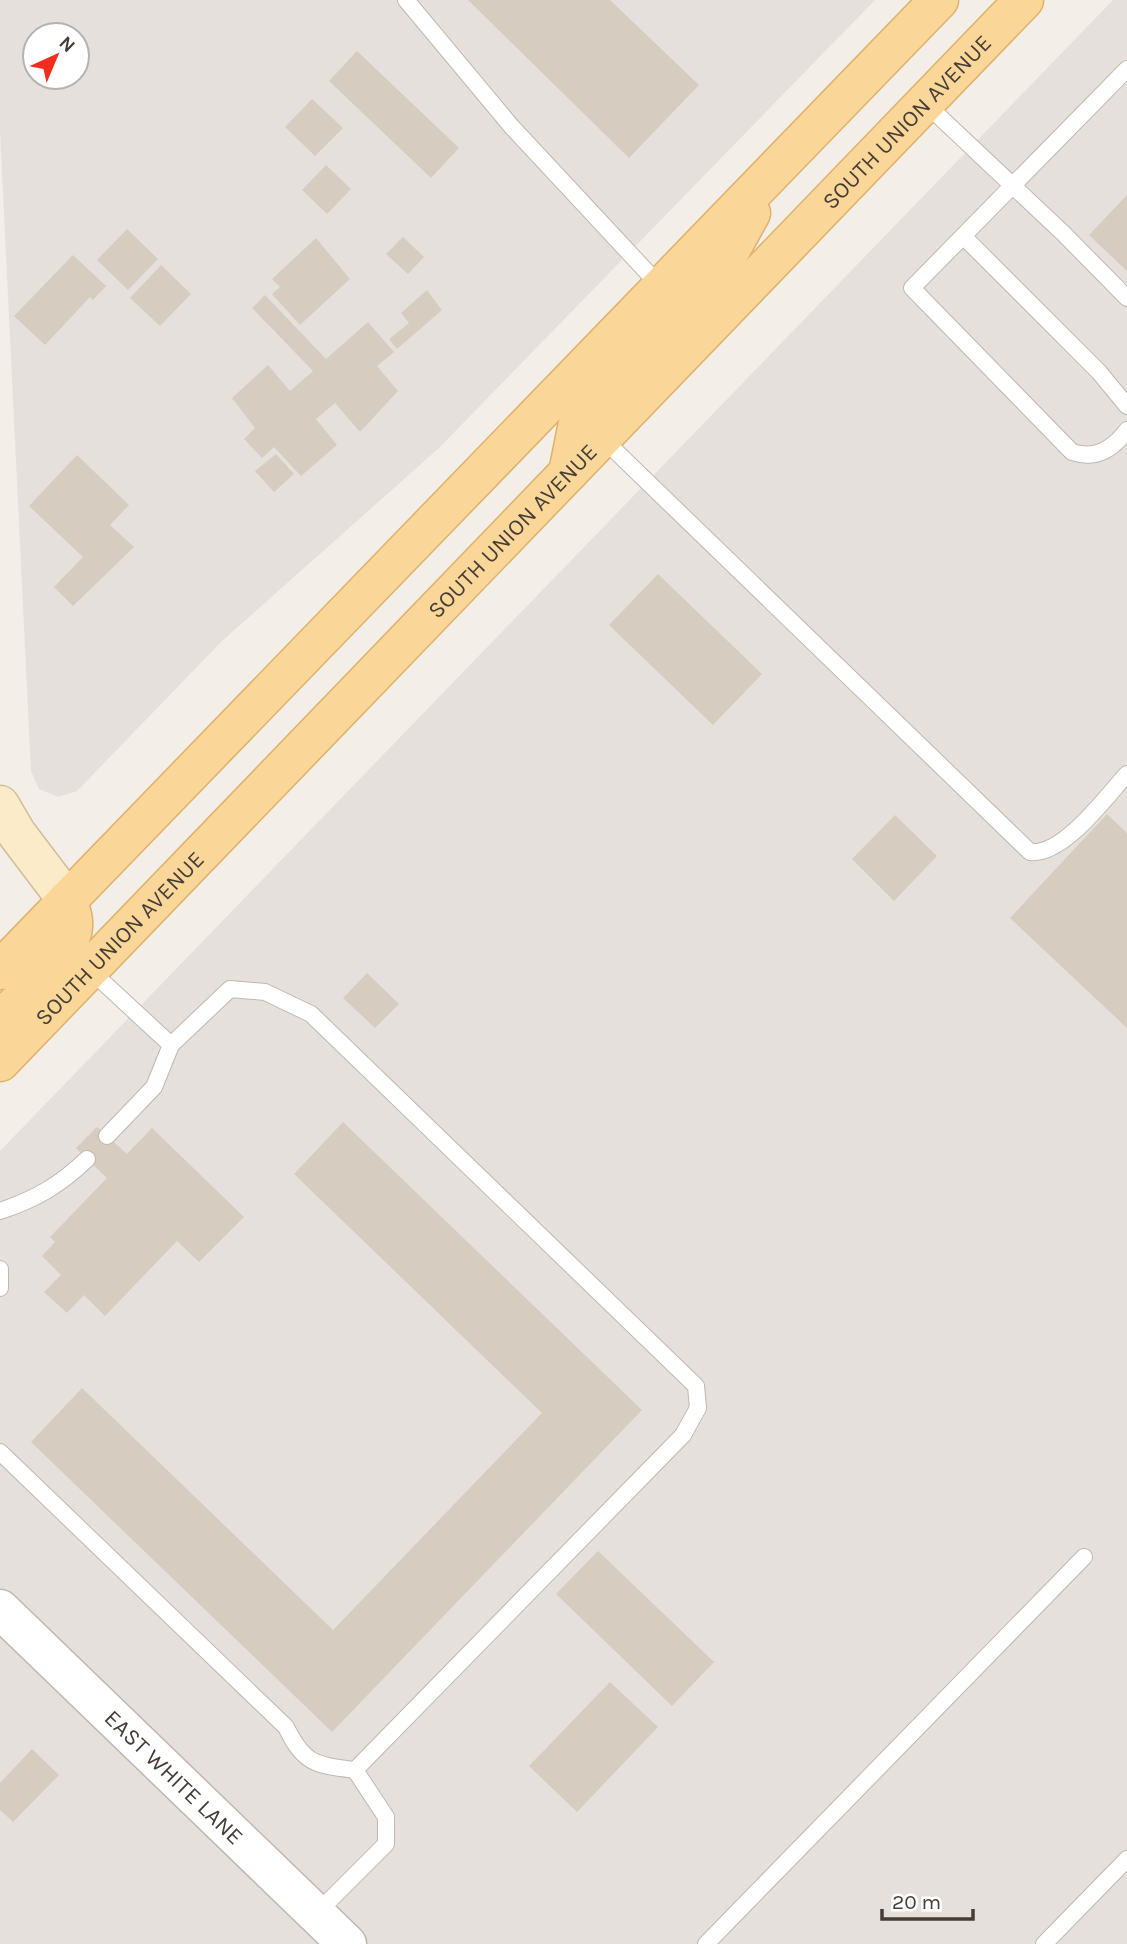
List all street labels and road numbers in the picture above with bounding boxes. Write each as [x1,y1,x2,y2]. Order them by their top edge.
street label: SOUTH UNION AVENUE [816,29,997,215]
street label: SOUTH UNION AVENUE [422,438,602,623]
street label: SOUTH UNION AVENUE [29,845,209,1031]
street label: EAST WHITE LANE [99,1704,249,1850]

